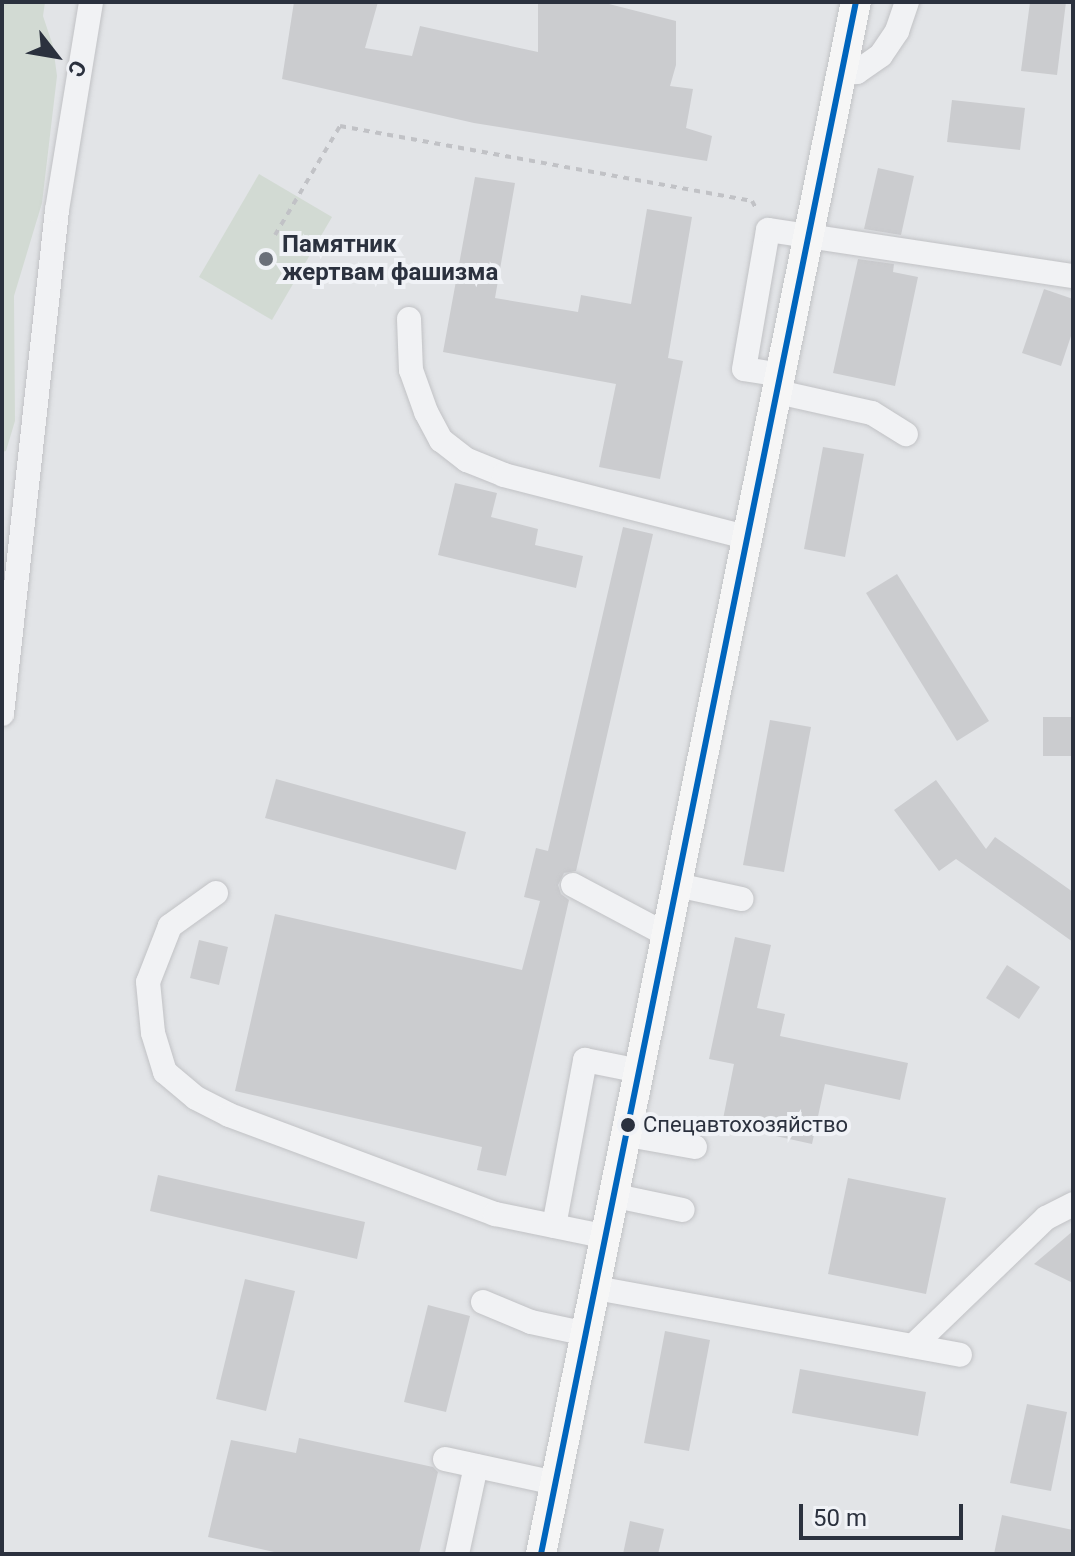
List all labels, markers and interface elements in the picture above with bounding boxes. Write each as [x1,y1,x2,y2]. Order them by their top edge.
north arrow [16,16,96,96]
text: С [63,56,91,81]
place label: Памятник жертвам фашизма [282,231,498,287]
marker: Памятник жертвам фашизма [257,250,275,268]
place label: Спецавтохозяйство [643,1112,848,1138]
marker: Спецавтохозяйство [620,1117,636,1133]
scale bar [803,1488,967,1538]
text: 50 m [813,1504,867,1532]

